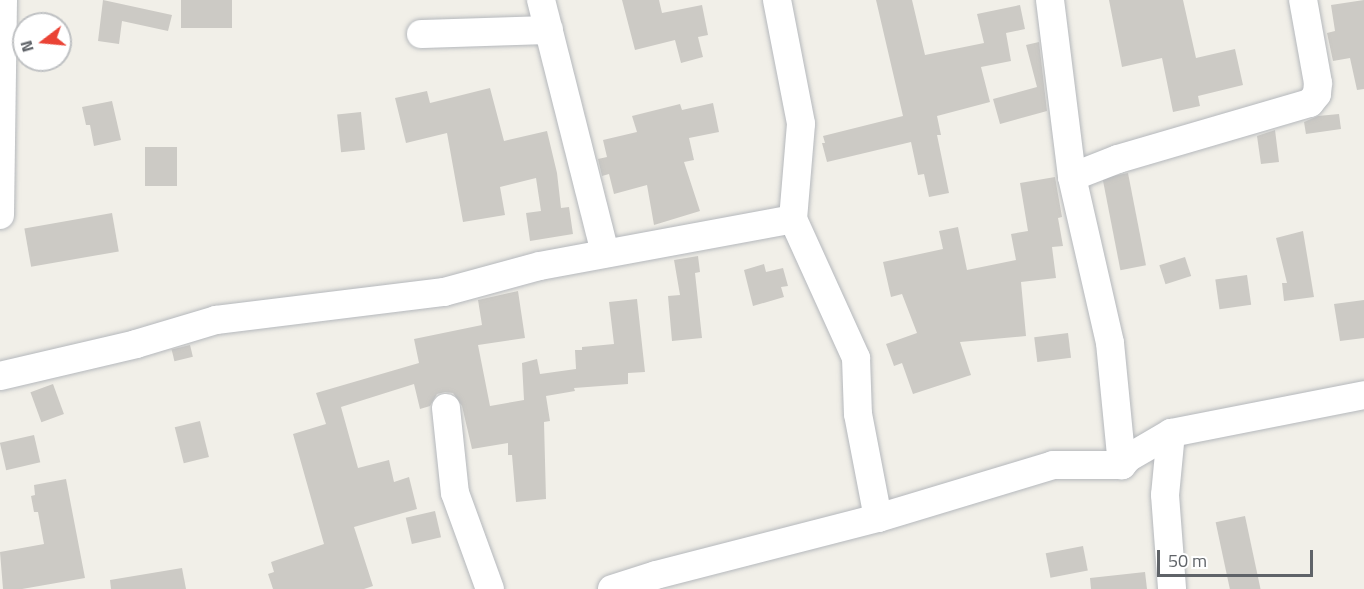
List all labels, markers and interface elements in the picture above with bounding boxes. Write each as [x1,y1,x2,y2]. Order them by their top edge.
north arrow [12,12,72,72]
text: N [14,38,40,55]
scale bar [1160,538,1316,576]
text: 50 m [1168,547,1207,574]

